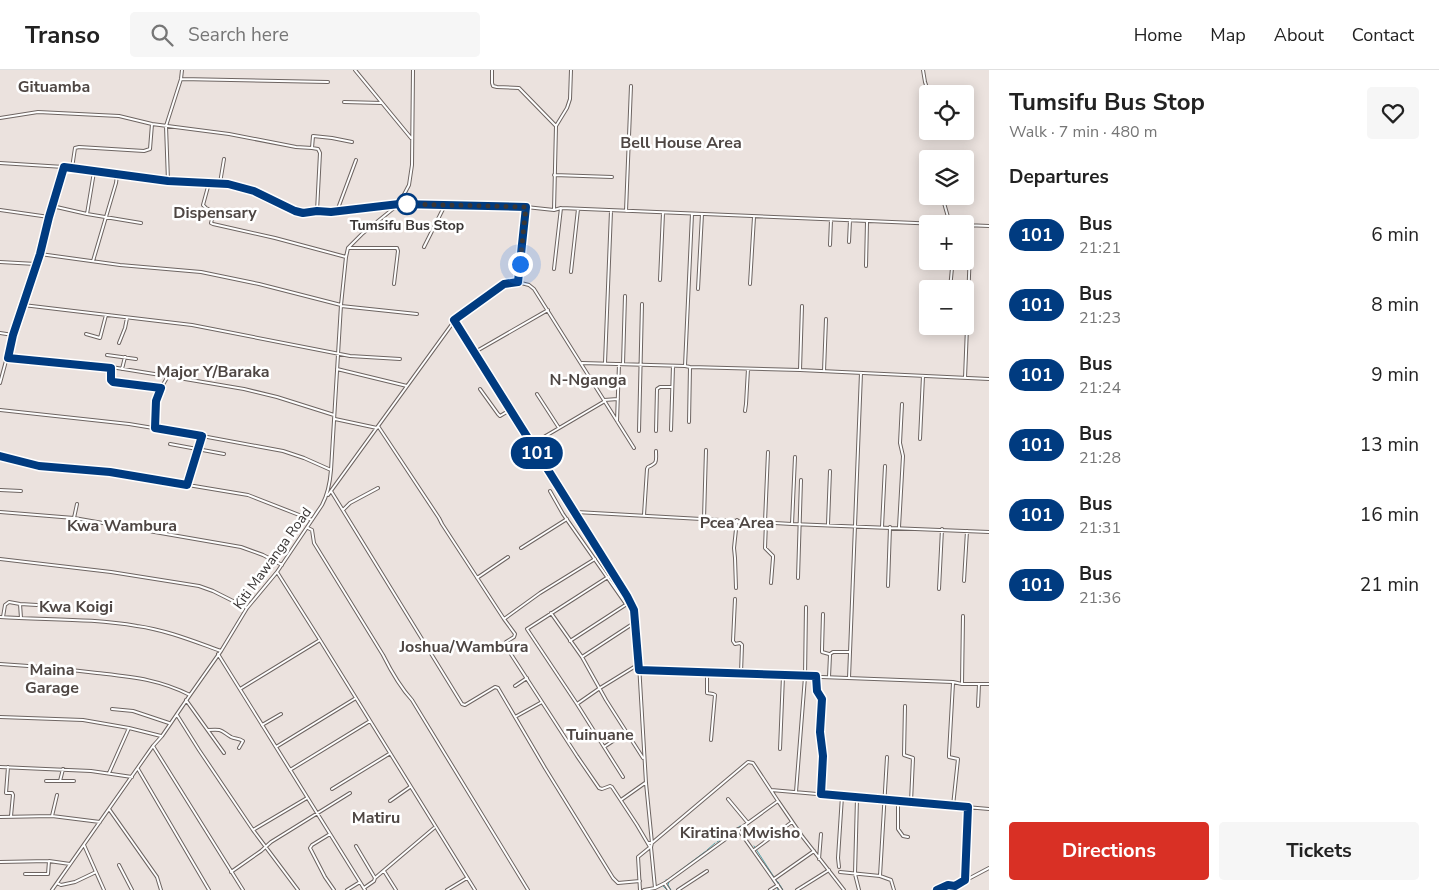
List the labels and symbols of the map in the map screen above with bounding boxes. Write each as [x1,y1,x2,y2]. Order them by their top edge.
district label: Gituamba [18,76,90,98]
district label: Bell House Area [620,132,742,154]
marker: Tumsifu Bus Stop [396,193,418,215]
district label: Dispensary [173,202,257,224]
place label: Tumsifu Bus Stop [350,216,464,235]
your location [508,252,533,277]
district label: Major Y/Baraka [156,361,270,383]
district label: N-Nganga [549,369,627,391]
line badge: 101 [508,437,566,469]
street label: Kiti Mawanga Road [229,503,316,613]
district label: Pcea Area [700,512,774,534]
district label: Kwa Wambura [67,515,177,537]
district label: Kwa Koigi [39,596,113,618]
district label: Joshua/Wambura [398,636,529,658]
district label: Maina Garage [25,659,79,699]
district label: Tuinuane [566,724,634,746]
district label: Matiru [352,807,400,829]
district label: Kiratina Mwisho [680,822,800,844]

